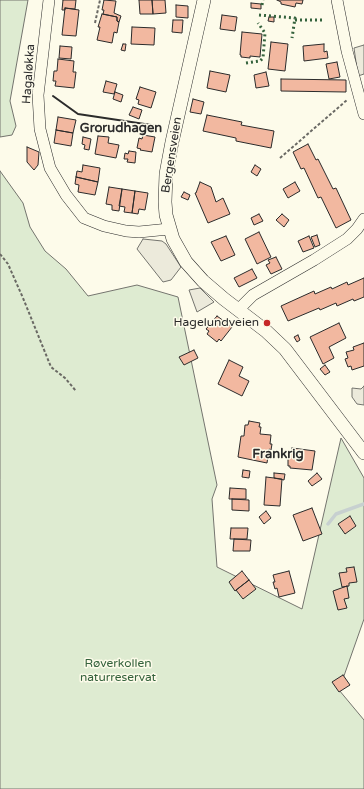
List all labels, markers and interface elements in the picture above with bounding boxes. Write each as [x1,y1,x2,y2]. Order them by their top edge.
street label: Hagaløkka [20,44,38,104]
street label: Bergensveien [159,116,185,194]
district label: Grorudhagen [80,121,162,137]
place label: Hagelundveien [174,316,259,330]
marker: Hagelundveien [262,318,272,328]
district label: Frankrig [252,447,304,463]
park label: Røverkollen naturreservat [80,657,156,685]

